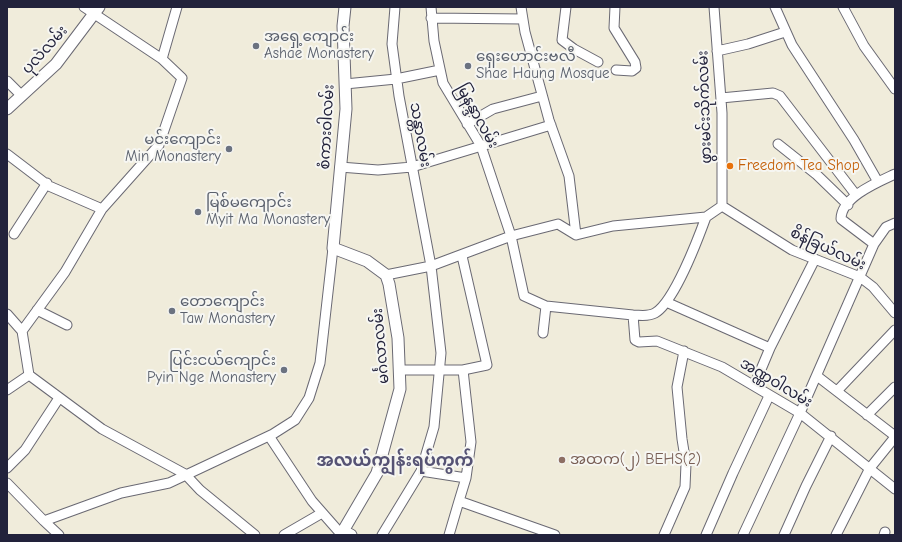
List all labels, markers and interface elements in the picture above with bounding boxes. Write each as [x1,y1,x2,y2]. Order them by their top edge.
street label: ပုလဲလမ်း [18,22,72,78]
place label: အရှေ့ကျောင်း Ashae Monastery [264,28,374,63]
marker: အရှေ့ကျောင်း Ashae Monastery [251,41,261,51]
place label: ရှေးဟောင်းဗလီ Shae Haung Mosque [476,48,610,83]
street label: ဖွားမင်းသိုက်လမ်း [694,50,716,164]
marker: ရှေးဟောင်းဗလီ Shae Haung Mosque [463,61,473,71]
street label: မြနန္ဒာလမ်း [452,81,502,151]
street label: စံကားဝါလမ်း [316,84,338,170]
street label: သန္တာလမ်း [405,101,435,169]
place label: မင်းကျောင်း Min Monastery [125,131,221,166]
marker: မင်းကျောင်း Min Monastery [224,144,234,154]
place label: Freedom Tea Shop [738,157,860,175]
marker: Freedom Tea Shop [725,161,735,171]
place label: မြစ်မကျောင်း Myit Ma Monastery [206,194,330,229]
marker: မြစ်မကျောင်း Myit Ma Monastery [193,207,203,217]
street label: စိန်ခြယ်လမ်း [787,224,869,274]
place label: တောကျောင်း Taw Monastery [180,293,275,328]
marker: တောကျောင်း Taw Monastery [167,306,177,316]
street label: မင်္ဂလာလမ်း [369,307,393,385]
place label: ပြင်းငယ်ကျောင်း Pyin Nge Monastery [147,352,276,387]
street label: အဏ္ဏဝါလမ်း [737,354,815,412]
marker: ပြင်းငယ်ကျောင်း Pyin Nge Monastery [279,365,289,375]
district label: အလယ်ကျွန်းရပ်ကွက် [317,451,473,471]
place label: အထက(၂) BEHS(2) [570,451,701,469]
marker: အထက(၂) BEHS(2) [557,455,567,465]

